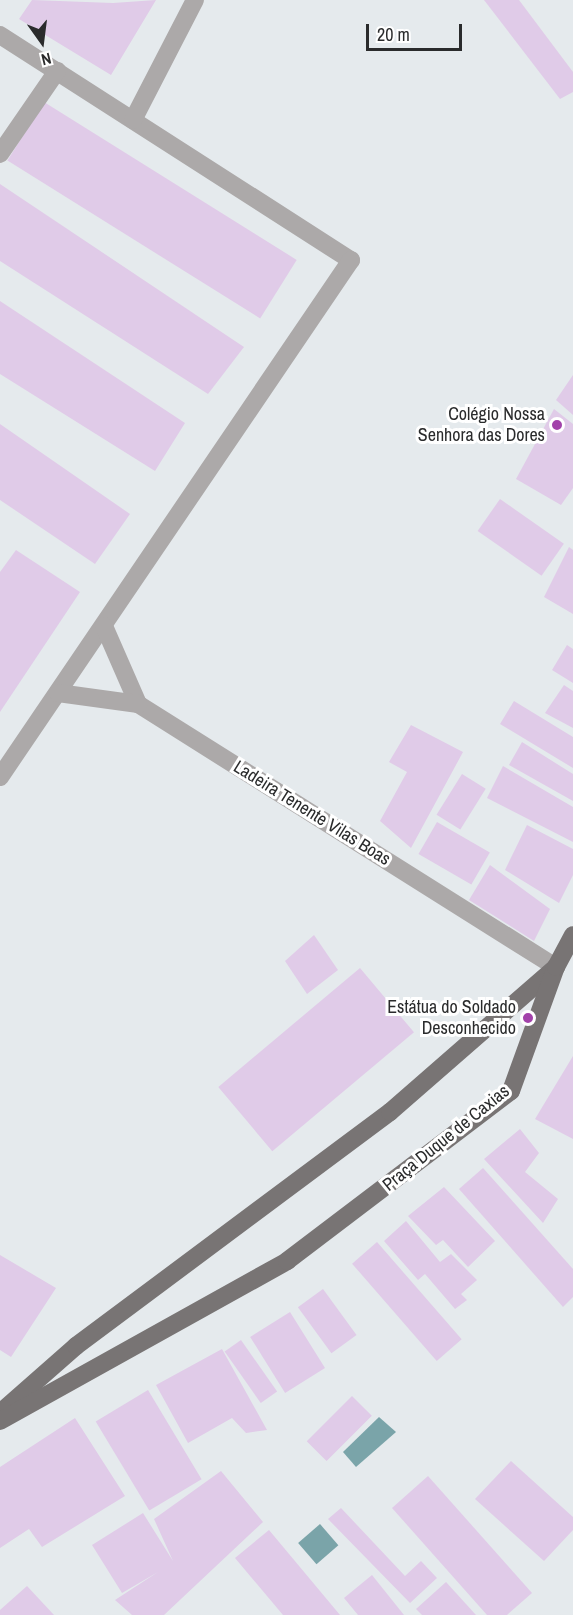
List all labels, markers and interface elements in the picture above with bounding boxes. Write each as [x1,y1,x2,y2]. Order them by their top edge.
north arrow [12,12,72,72]
scale bar [369,12,465,50]
text: 20 m [377,22,410,47]
text: N [39,48,54,71]
place label: Colégio Nossa Senhora das Dores [418,404,545,446]
marker: Colégio Nossa Senhora das Dores [550,418,564,432]
street label: Ladeira Tenente Vilas Boas [229,756,395,870]
place label: Estátua do Soldado Desconhecido [387,997,516,1040]
marker: Estátua do Soldado Desconhecido [521,1011,535,1025]
street label: Praça Duque de Caxias [378,1080,514,1196]

